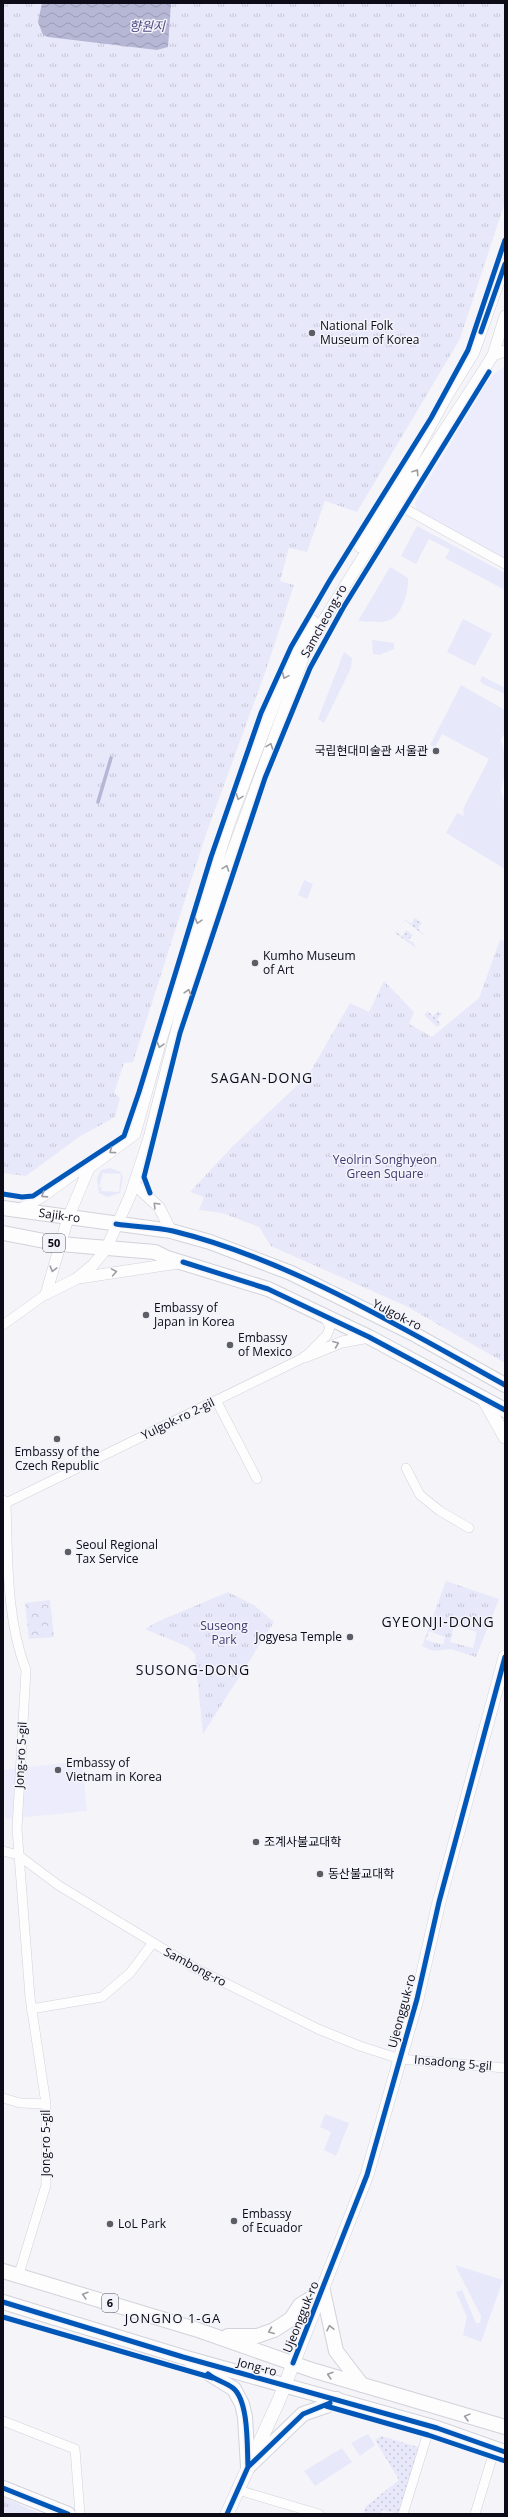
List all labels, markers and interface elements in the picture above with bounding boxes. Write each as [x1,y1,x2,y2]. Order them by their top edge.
water label: 향원지 [129,17,166,35]
place label: National Folk Museum of Korea [320,317,419,348]
marker: National Folk Museum of Korea [307,328,317,338]
one-way arrow [412,469,419,476]
street label: Samcheong-ro [296,581,351,660]
one-way arrow [282,671,290,679]
one-way arrow [266,742,274,749]
place label: 국립현대미술관 서울관 [314,742,428,759]
marker: 국립현대미술관 서울관 [431,746,441,756]
one-way arrow [235,793,243,800]
one-way arrow [221,865,230,872]
one-way arrow [194,917,203,924]
place label: Kumho Museum of Art [263,947,356,978]
marker: Kumho Museum of Art [250,958,260,968]
one-way arrow [183,989,192,996]
one-way arrow [156,1041,165,1048]
district label: SAGAN-DONG [211,1068,313,1087]
one-way arrow [109,1146,116,1153]
park label: Yeolrin Songhyeon Green Square [333,1151,437,1182]
one-way arrow [41,1190,48,1198]
one-way arrow [153,1203,160,1210]
street label: Sajik-ro [38,1204,81,1226]
road number: 50 [43,1234,65,1252]
one-way arrow [49,1265,58,1272]
one-way arrow [111,1268,118,1277]
street label: Yulgok-ro [370,1295,425,1334]
place label: Embassy of Japan in Korea [153,1299,235,1330]
marker: Embassy of Japan in Korea [141,1310,151,1320]
place label: Embassy of Mexico [238,1329,292,1360]
marker: Embassy of Mexico [225,1340,235,1350]
one-way arrow [333,1341,340,1349]
street label: Yulgok-ro 2-gil [138,1393,217,1444]
marker: Embassy of the Czech Republic [52,1434,62,1444]
place label: Embassy of the Czech Republic [14,1443,100,1474]
place label: Seoul Regional Tax Service [76,1536,158,1567]
marker: Seoul Regional Tax Service [63,1547,73,1557]
district label: GYEONJI-DONG [381,1612,495,1631]
park label: Suseong Park [200,1617,248,1648]
place label: Jogyesa Temple [254,1628,342,1645]
marker: Jogyesa Temple [345,1632,355,1642]
district label: SUSONG-DONG [136,1660,250,1679]
street label: Jong-ro 5-gil [10,1721,31,1790]
place label: Embassy of Vietnam in Korea [66,1754,162,1785]
marker: Embassy of Vietnam in Korea [53,1765,63,1775]
place label: 조계사불교대학 [264,1833,341,1850]
marker: 조계사불교대학 [251,1837,261,1847]
place label: 동산불교대학 [328,1865,394,1882]
marker: 동산불교대학 [315,1869,325,1879]
street label: Sambong-ro [161,1943,230,1990]
street label: Ujeongguk-ro [383,1972,420,2050]
street label: Insadong 5-gil [413,2051,493,2074]
street label: Jong-ro 5-gil [37,2110,54,2177]
place label: Embassy of Ecuador [242,2205,302,2236]
place label: LoL Park [118,2215,167,2232]
marker: Embassy of Ecuador [229,2216,239,2226]
marker: LoL Park [105,2219,115,2229]
street label: Ujeongguk-ro [278,2278,323,2355]
one-way arrow [82,2291,89,2300]
road number: 6 [102,2294,118,2312]
district label: JONGNO 1-GA [123,2309,221,2327]
one-way arrow [326,2324,335,2331]
one-way arrow [267,2327,274,2335]
street label: Jong-ro [234,2353,279,2380]
one-way arrow [326,2371,333,2380]
one-way arrow [464,2413,471,2422]

